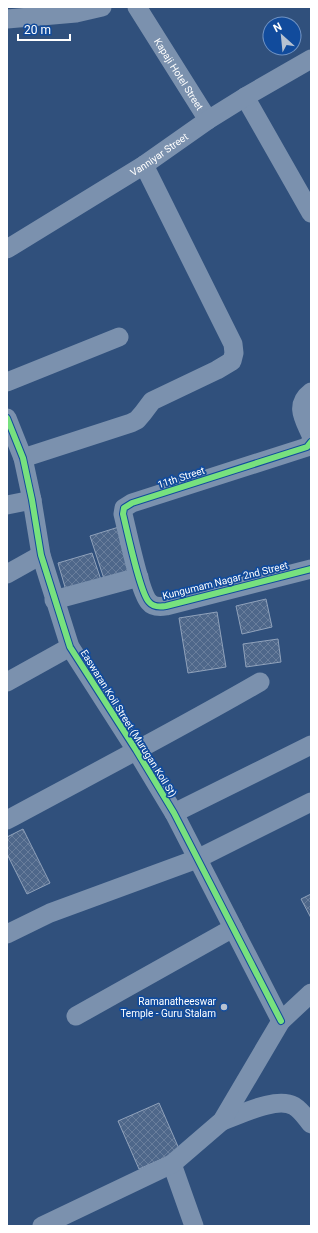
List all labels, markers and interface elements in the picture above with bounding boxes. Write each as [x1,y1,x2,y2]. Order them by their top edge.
scale bar [18,16,70,42]
north arrow [262,16,302,56]
text: N [271,20,284,35]
text: 20 m [24,23,51,37]
street label: Kapaji Hotel Street [152,36,205,112]
street label: Vanniyar Street [128,131,190,178]
street label: 11th Street [156,465,206,490]
street label: Kungumam Nagar 2nd Street [161,560,289,601]
street label: Easwaran Koil Street (Murugan Koil St) [78,648,179,799]
place label: Ramanatheeswar Temple - Guru Stalam [120,996,217,1019]
marker: Ramanatheeswar Temple - Guru Stalam [219,1002,229,1012]

